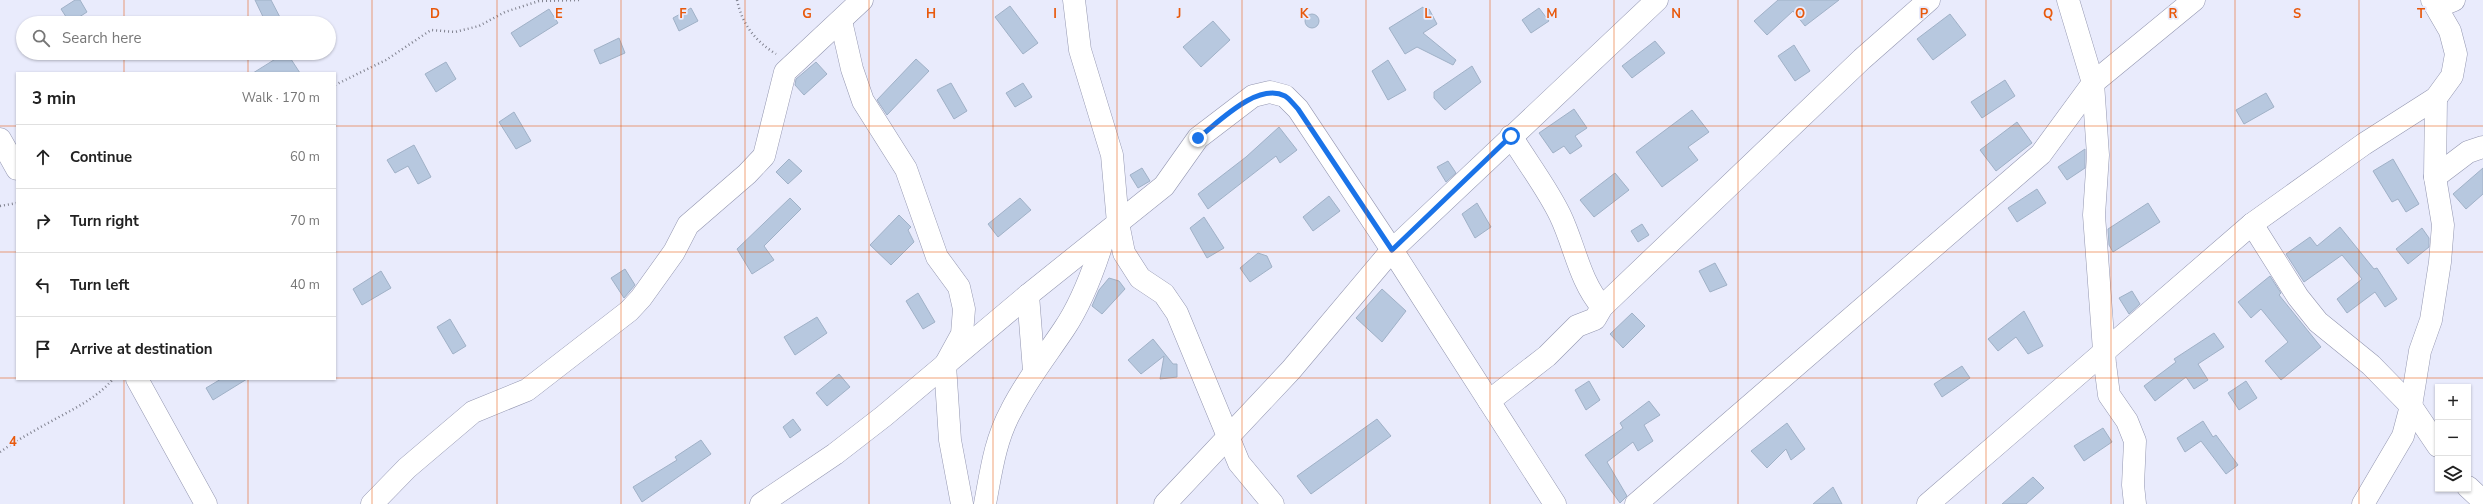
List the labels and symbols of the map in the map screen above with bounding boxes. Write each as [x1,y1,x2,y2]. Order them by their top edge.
text: D [430,5,440,23]
text: E [555,5,563,23]
text: F [679,5,687,23]
text: G [802,5,812,23]
text: H [926,5,936,23]
text: I [1053,5,1057,23]
text: J [1176,5,1181,23]
text: K [1300,5,1309,23]
text: L [1424,5,1432,23]
text: M [1546,5,1558,23]
text: N [1671,5,1681,23]
text: O [1795,5,1805,23]
text: P [1920,5,1929,23]
text: Q [2043,5,2053,23]
text: R [2169,5,2178,23]
text: S [2293,5,2301,23]
text: T [2417,5,2426,23]
route start [1502,127,1520,145]
route end [1189,129,1207,147]
text: 4 [9,433,17,451]

